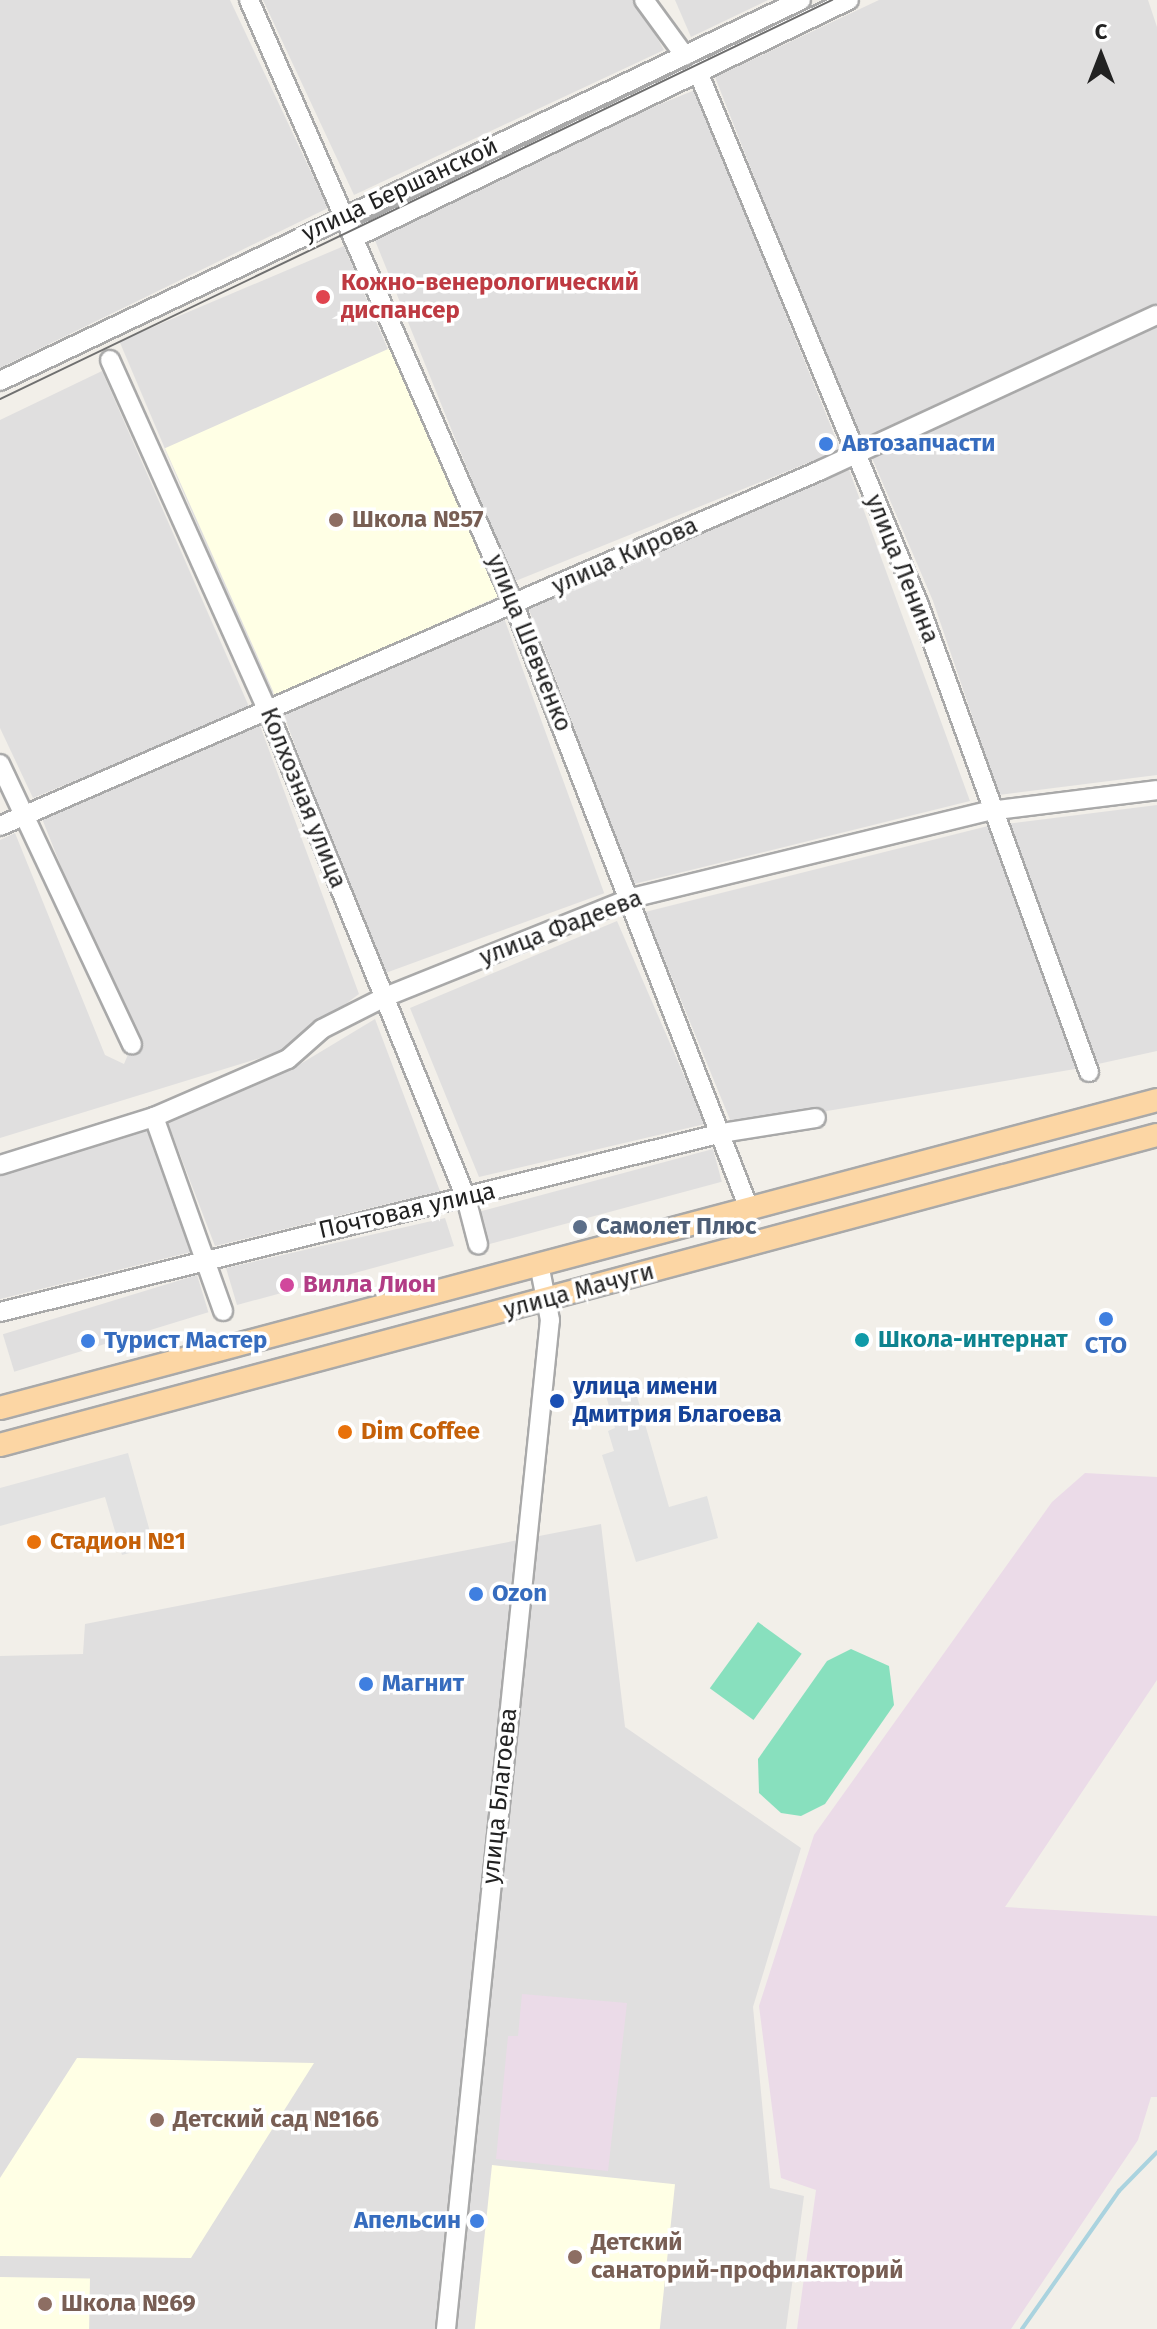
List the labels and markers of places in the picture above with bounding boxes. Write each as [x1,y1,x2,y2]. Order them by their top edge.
place label: Кожно-венерологический диспансер [341,269,639,325]
marker: Кожно-венерологический диспансер [312,286,334,308]
place label: Автозапчасти [842,430,995,458]
marker: Автозапчасти [817,435,835,453]
place label: Школа №57 [352,506,484,534]
marker: Школа №57 [327,511,345,529]
place label: Самолет Плюс [596,1213,756,1241]
marker: Самолет Плюс [571,1218,589,1236]
place label: Вилла Лион [303,1271,436,1299]
marker: Вилла Лион [278,1276,296,1294]
marker: СТО [1097,1310,1115,1328]
place label: Школа-интернат [878,1326,1067,1354]
place label: Турист Мастер [104,1327,267,1355]
marker: Школа-интернат [853,1331,871,1349]
marker: Турист Мастер [79,1332,97,1350]
place label: СТО [1085,1332,1127,1360]
place label: улица имени Дмитрия Благоева [573,1373,782,1429]
marker: улица имени Дмитрия Благоева [548,1392,566,1410]
place label: Dim Coffee [361,1418,480,1446]
marker: Dim Coffee [336,1423,354,1441]
place label: Стадион №1 [50,1528,186,1556]
marker: Стадион №1 [25,1533,43,1551]
place label: Ozon [492,1580,547,1608]
marker: Ozon [467,1585,485,1603]
place label: Магнит [382,1670,464,1698]
marker: Магнит [357,1675,375,1693]
place label: Детский сад №166 [173,2106,379,2134]
marker: Детский сад №166 [148,2111,166,2129]
place label: Апельсин [354,2207,461,2235]
marker: Апельсин [468,2212,486,2230]
place label: Детский санаторий-профилакторий [591,2229,903,2285]
marker: Детский санаторий-профилакторий [566,2248,584,2266]
place label: Школа №69 [61,2290,196,2318]
marker: Школа №69 [36,2295,54,2313]

